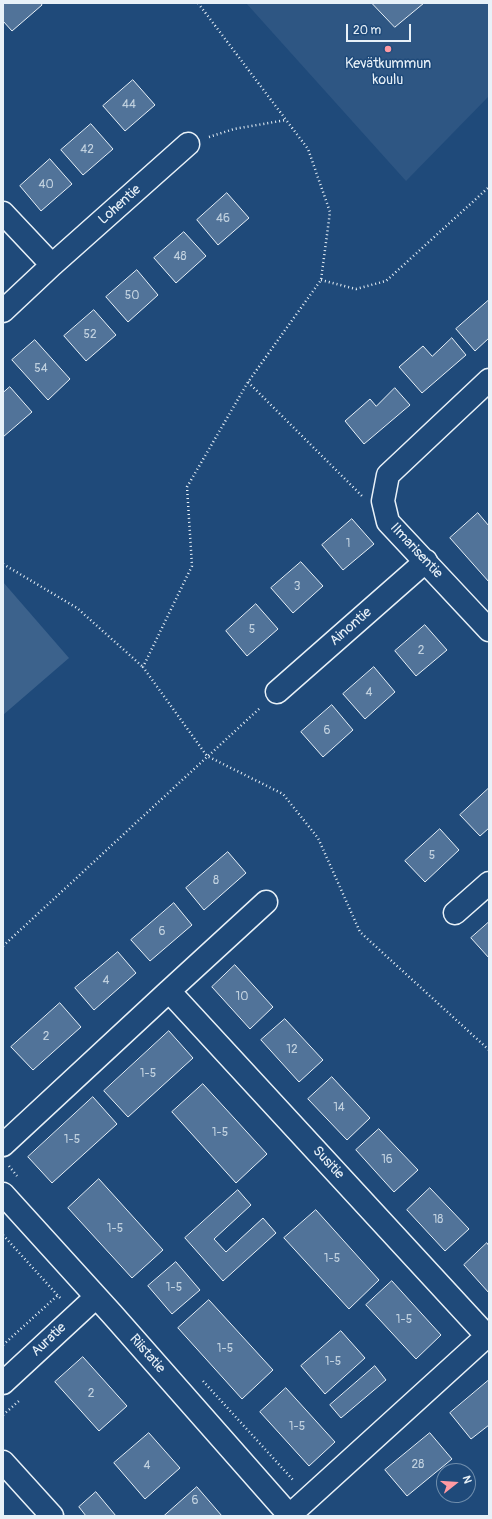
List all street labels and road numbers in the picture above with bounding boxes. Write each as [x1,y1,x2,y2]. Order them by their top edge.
street label: Lohentie [95,182,145,228]
street label: Ilmarisentie [386,520,446,582]
street label: Ainontie [327,604,375,650]
street label: Susitie [309,1143,347,1183]
street label: Auratie [28,1320,70,1360]
street label: Riistatie [126,1331,168,1377]

